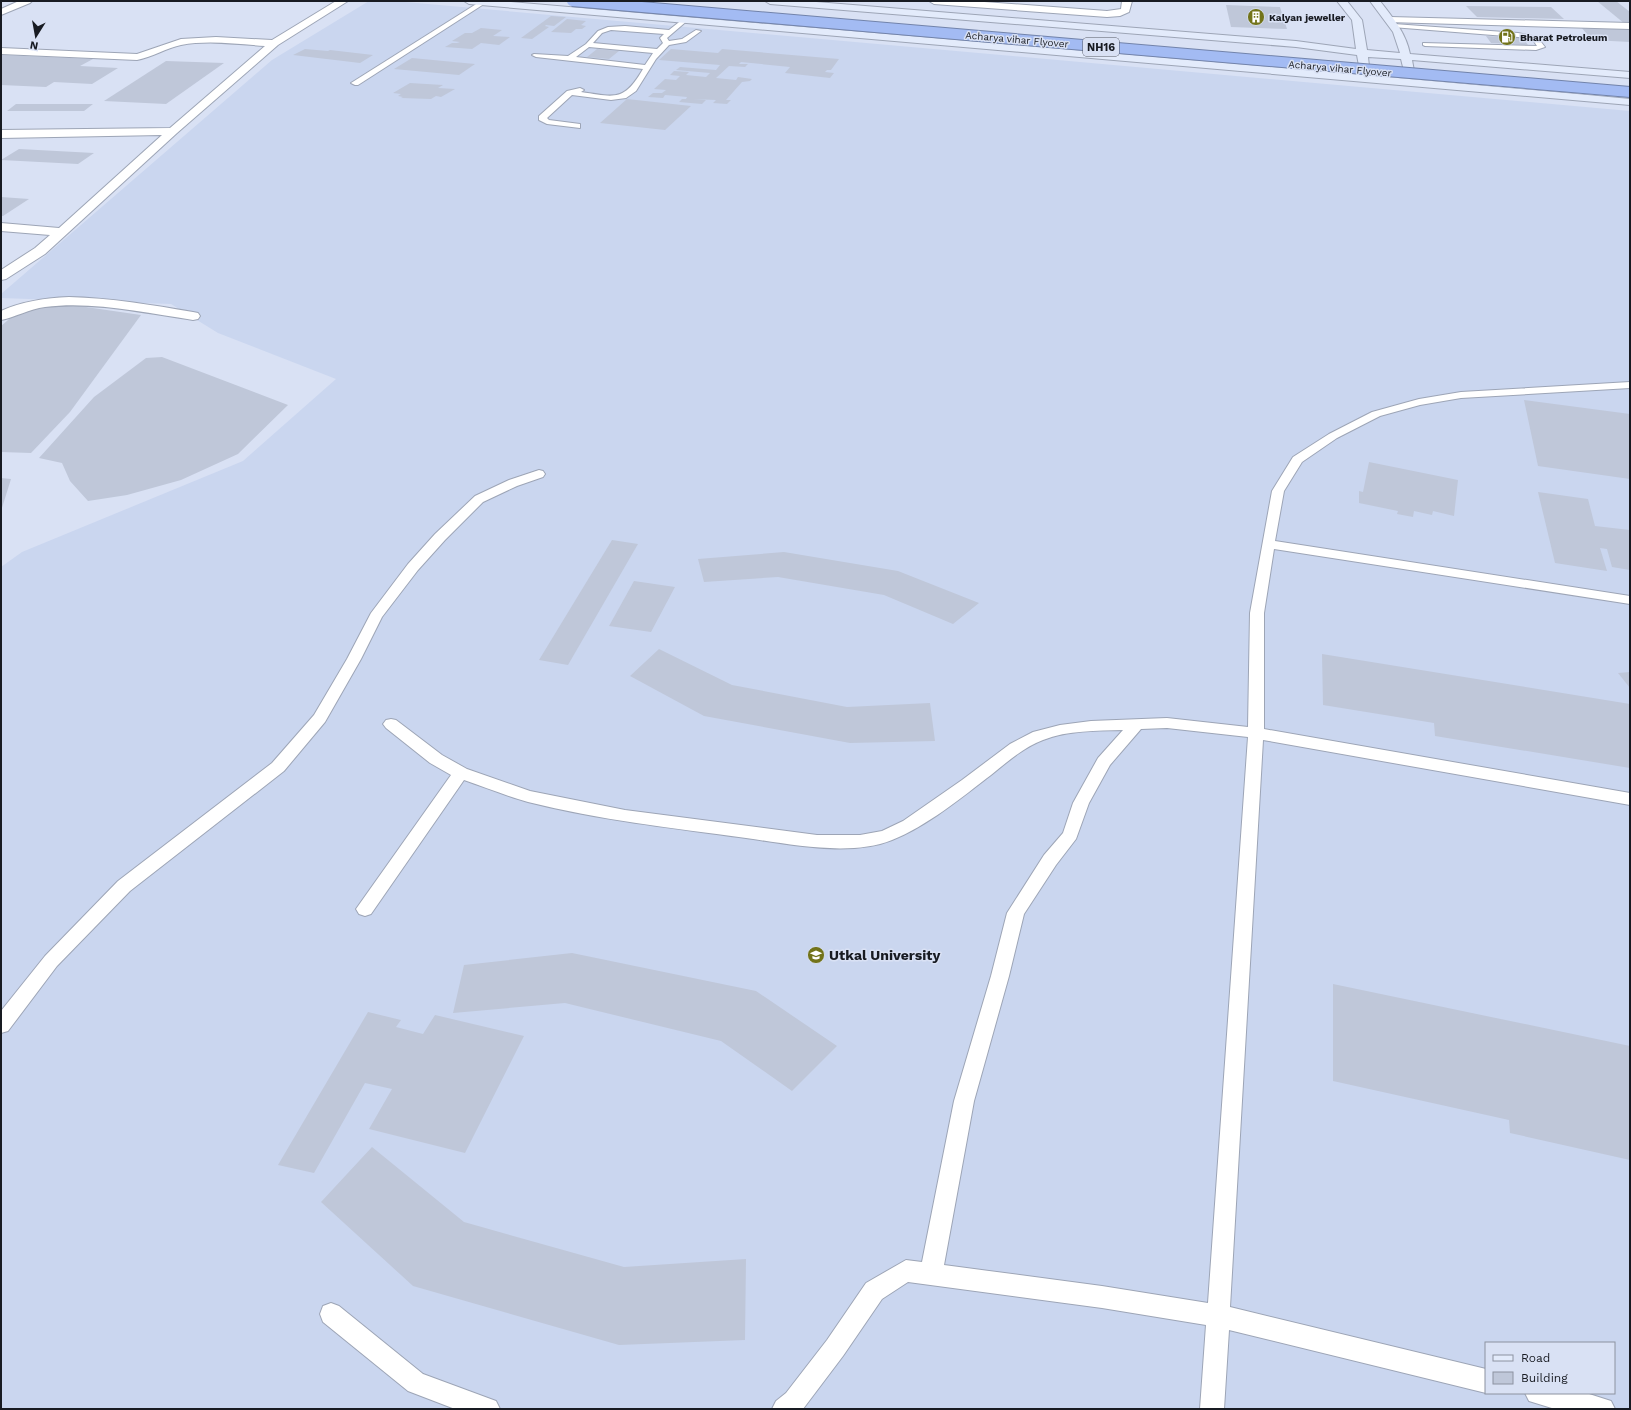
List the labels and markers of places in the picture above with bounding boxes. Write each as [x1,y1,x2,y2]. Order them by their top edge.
building icon: Kalyan jeweller [1246,7,1266,27]
place label: Kalyan jeweller [1269,12,1346,23]
fuel station icon: Bharat Petroleum [1497,27,1517,47]
place label: Bharat Petroleum [1520,32,1607,43]
school or university icon: Utkal University [806,945,826,965]
place label: Utkal University [829,947,940,963]

